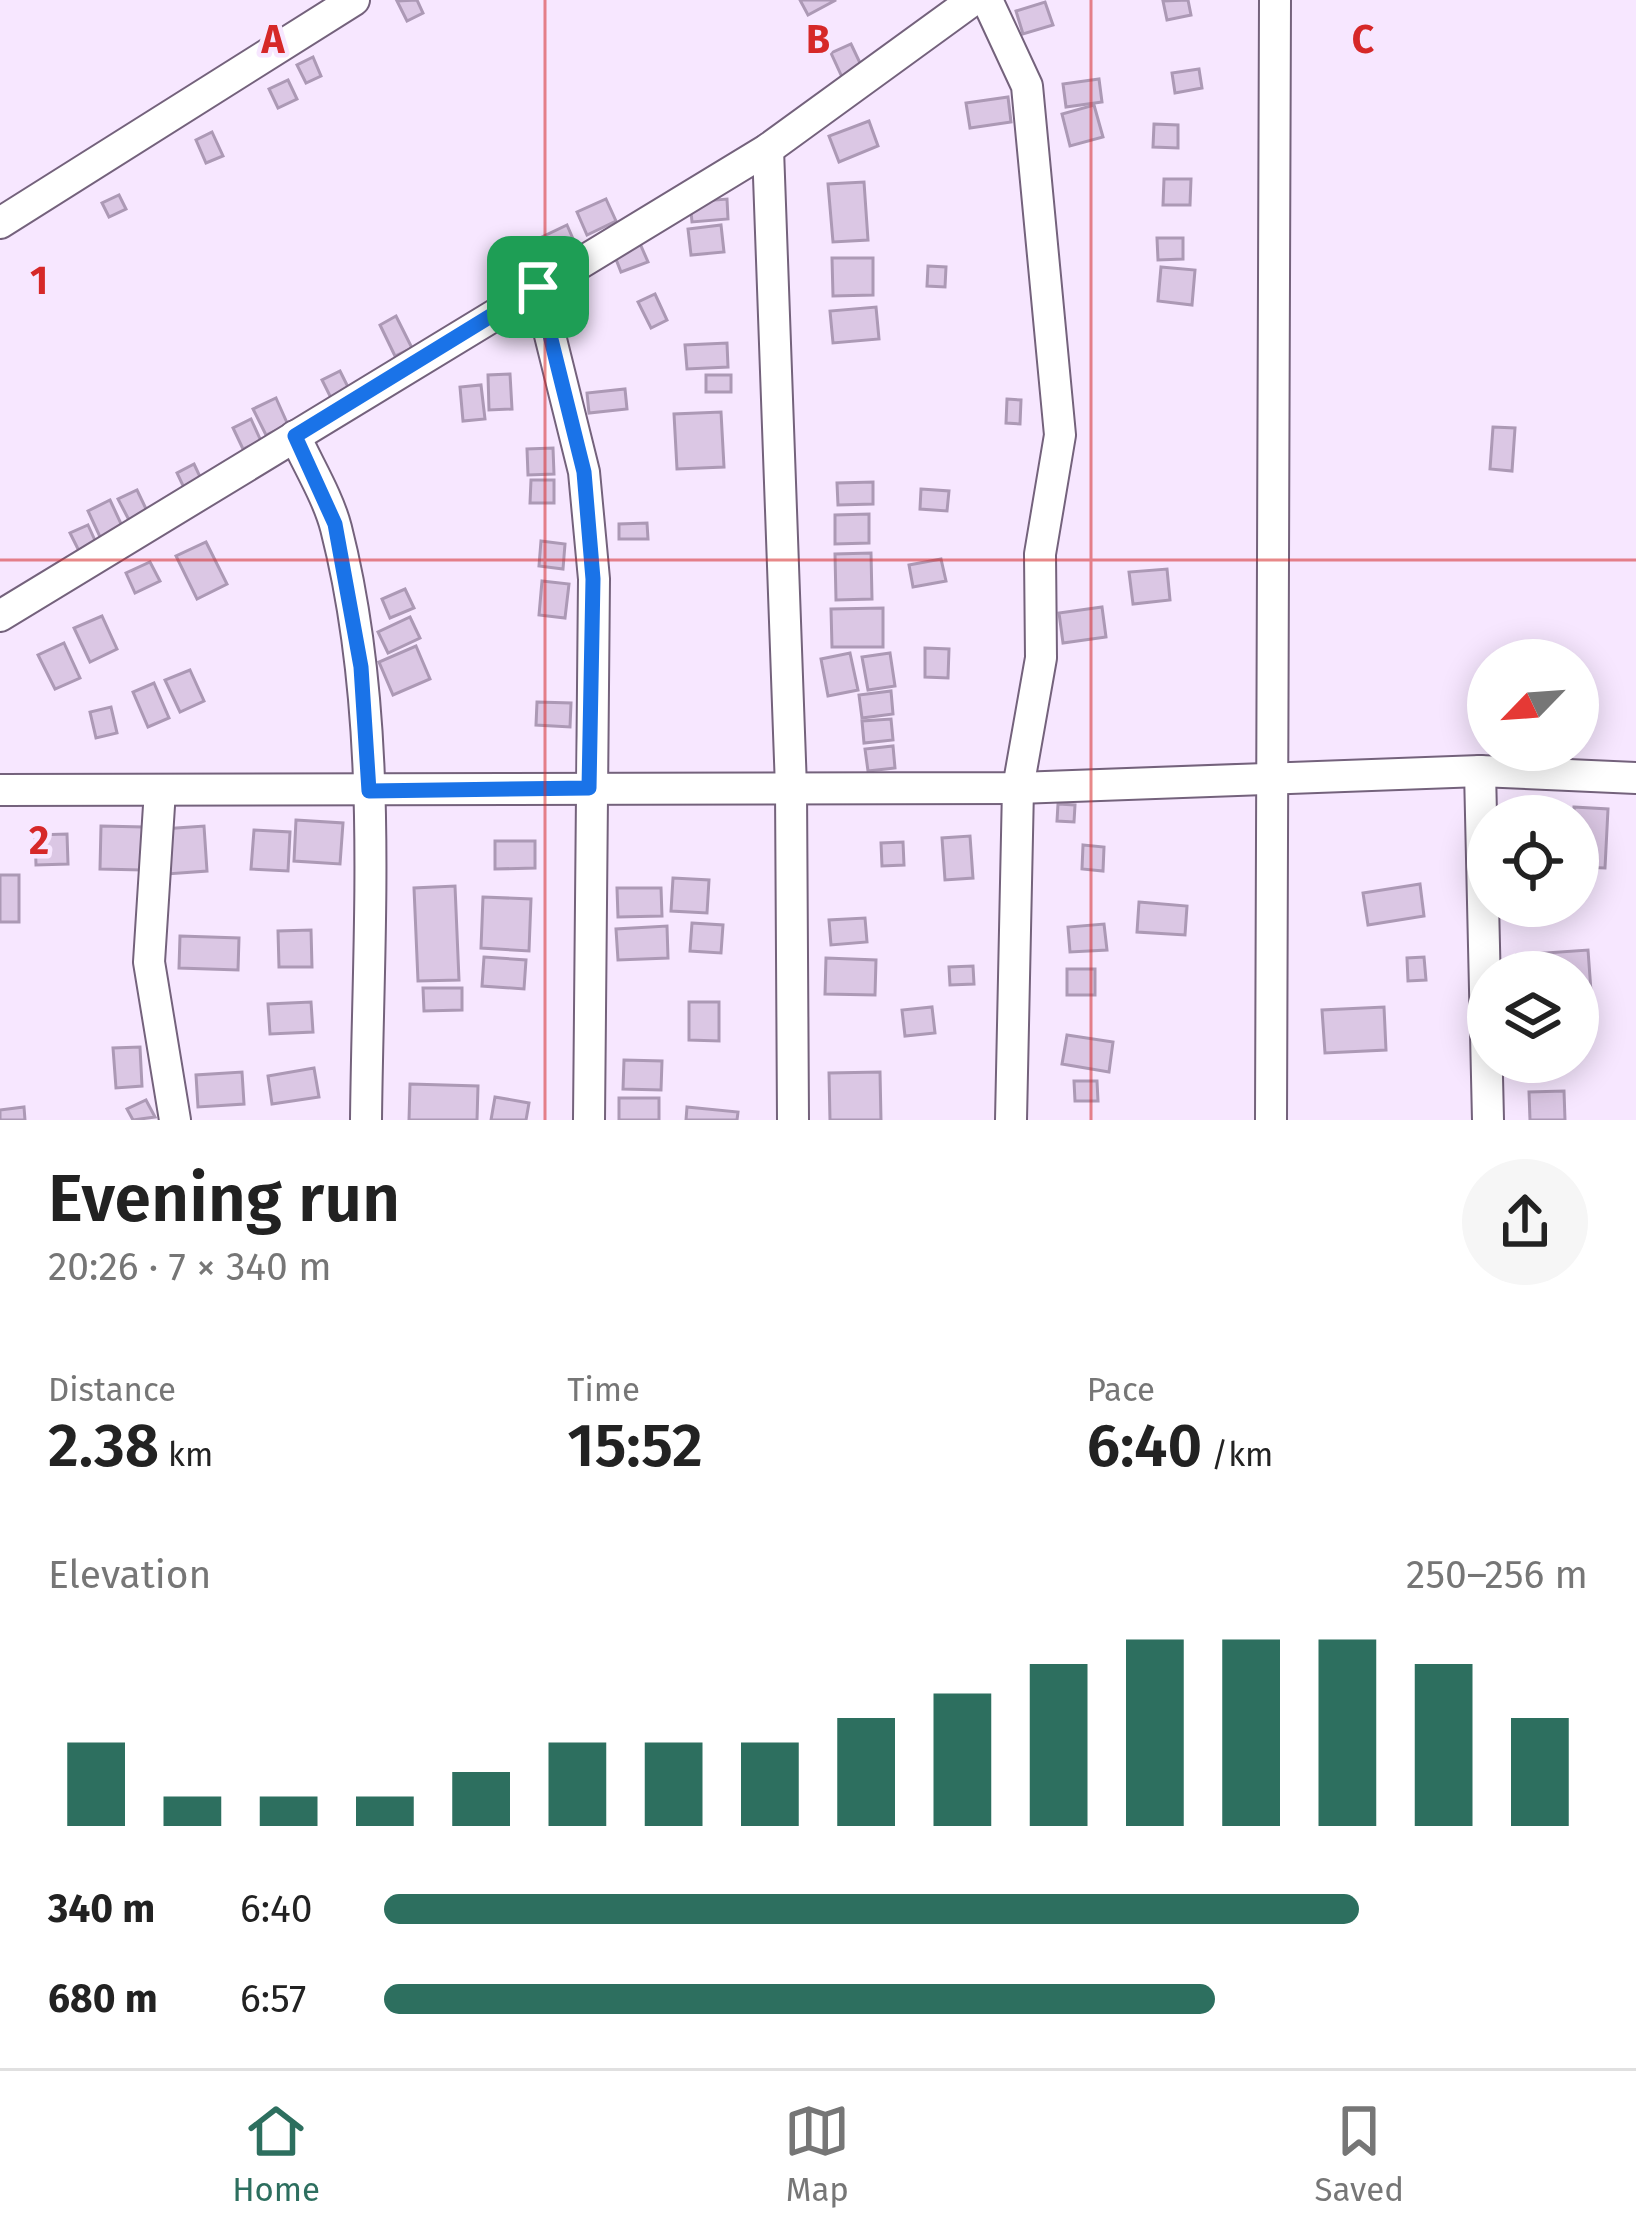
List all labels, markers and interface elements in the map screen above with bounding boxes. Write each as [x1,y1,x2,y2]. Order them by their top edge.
text: A [260,17,285,63]
text: B [806,17,830,63]
text: C [1352,17,1375,63]
pin [487,236,589,338]
icon: arrive [505,254,571,320]
text: 1 [30,258,48,304]
north arrow [1467,639,1599,771]
map controls [1467,639,1599,1083]
button: locate [1467,795,1599,927]
text: 2 [29,818,49,864]
button: layers [1467,951,1599,1083]
text: Evening run [48,1159,400,1238]
button: share [1462,1159,1588,1285]
text: 20:26 · 7 × 340 m [48,1244,332,1290]
text: Distance [48,1370,176,1410]
text: Time [567,1370,640,1410]
text: Pace [1087,1370,1155,1410]
text: 2.38 [48,1410,159,1482]
text: 15:52 [567,1410,703,1482]
text: 6:40 [1087,1410,1202,1482]
text: km [159,1435,213,1475]
text: /km [1202,1435,1273,1475]
text: Elevation [48,1552,211,1598]
text: 250–256 m [1406,1552,1588,1598]
text: 340 m [48,1886,155,1932]
text: 6:40 [240,1886,312,1932]
text: 680 m [48,1976,158,2022]
text: 6:57 [240,1976,306,2022]
tab: Home [232,2098,320,2210]
tab: Map [784,2098,850,2210]
tab: Saved [1315,2098,1404,2210]

